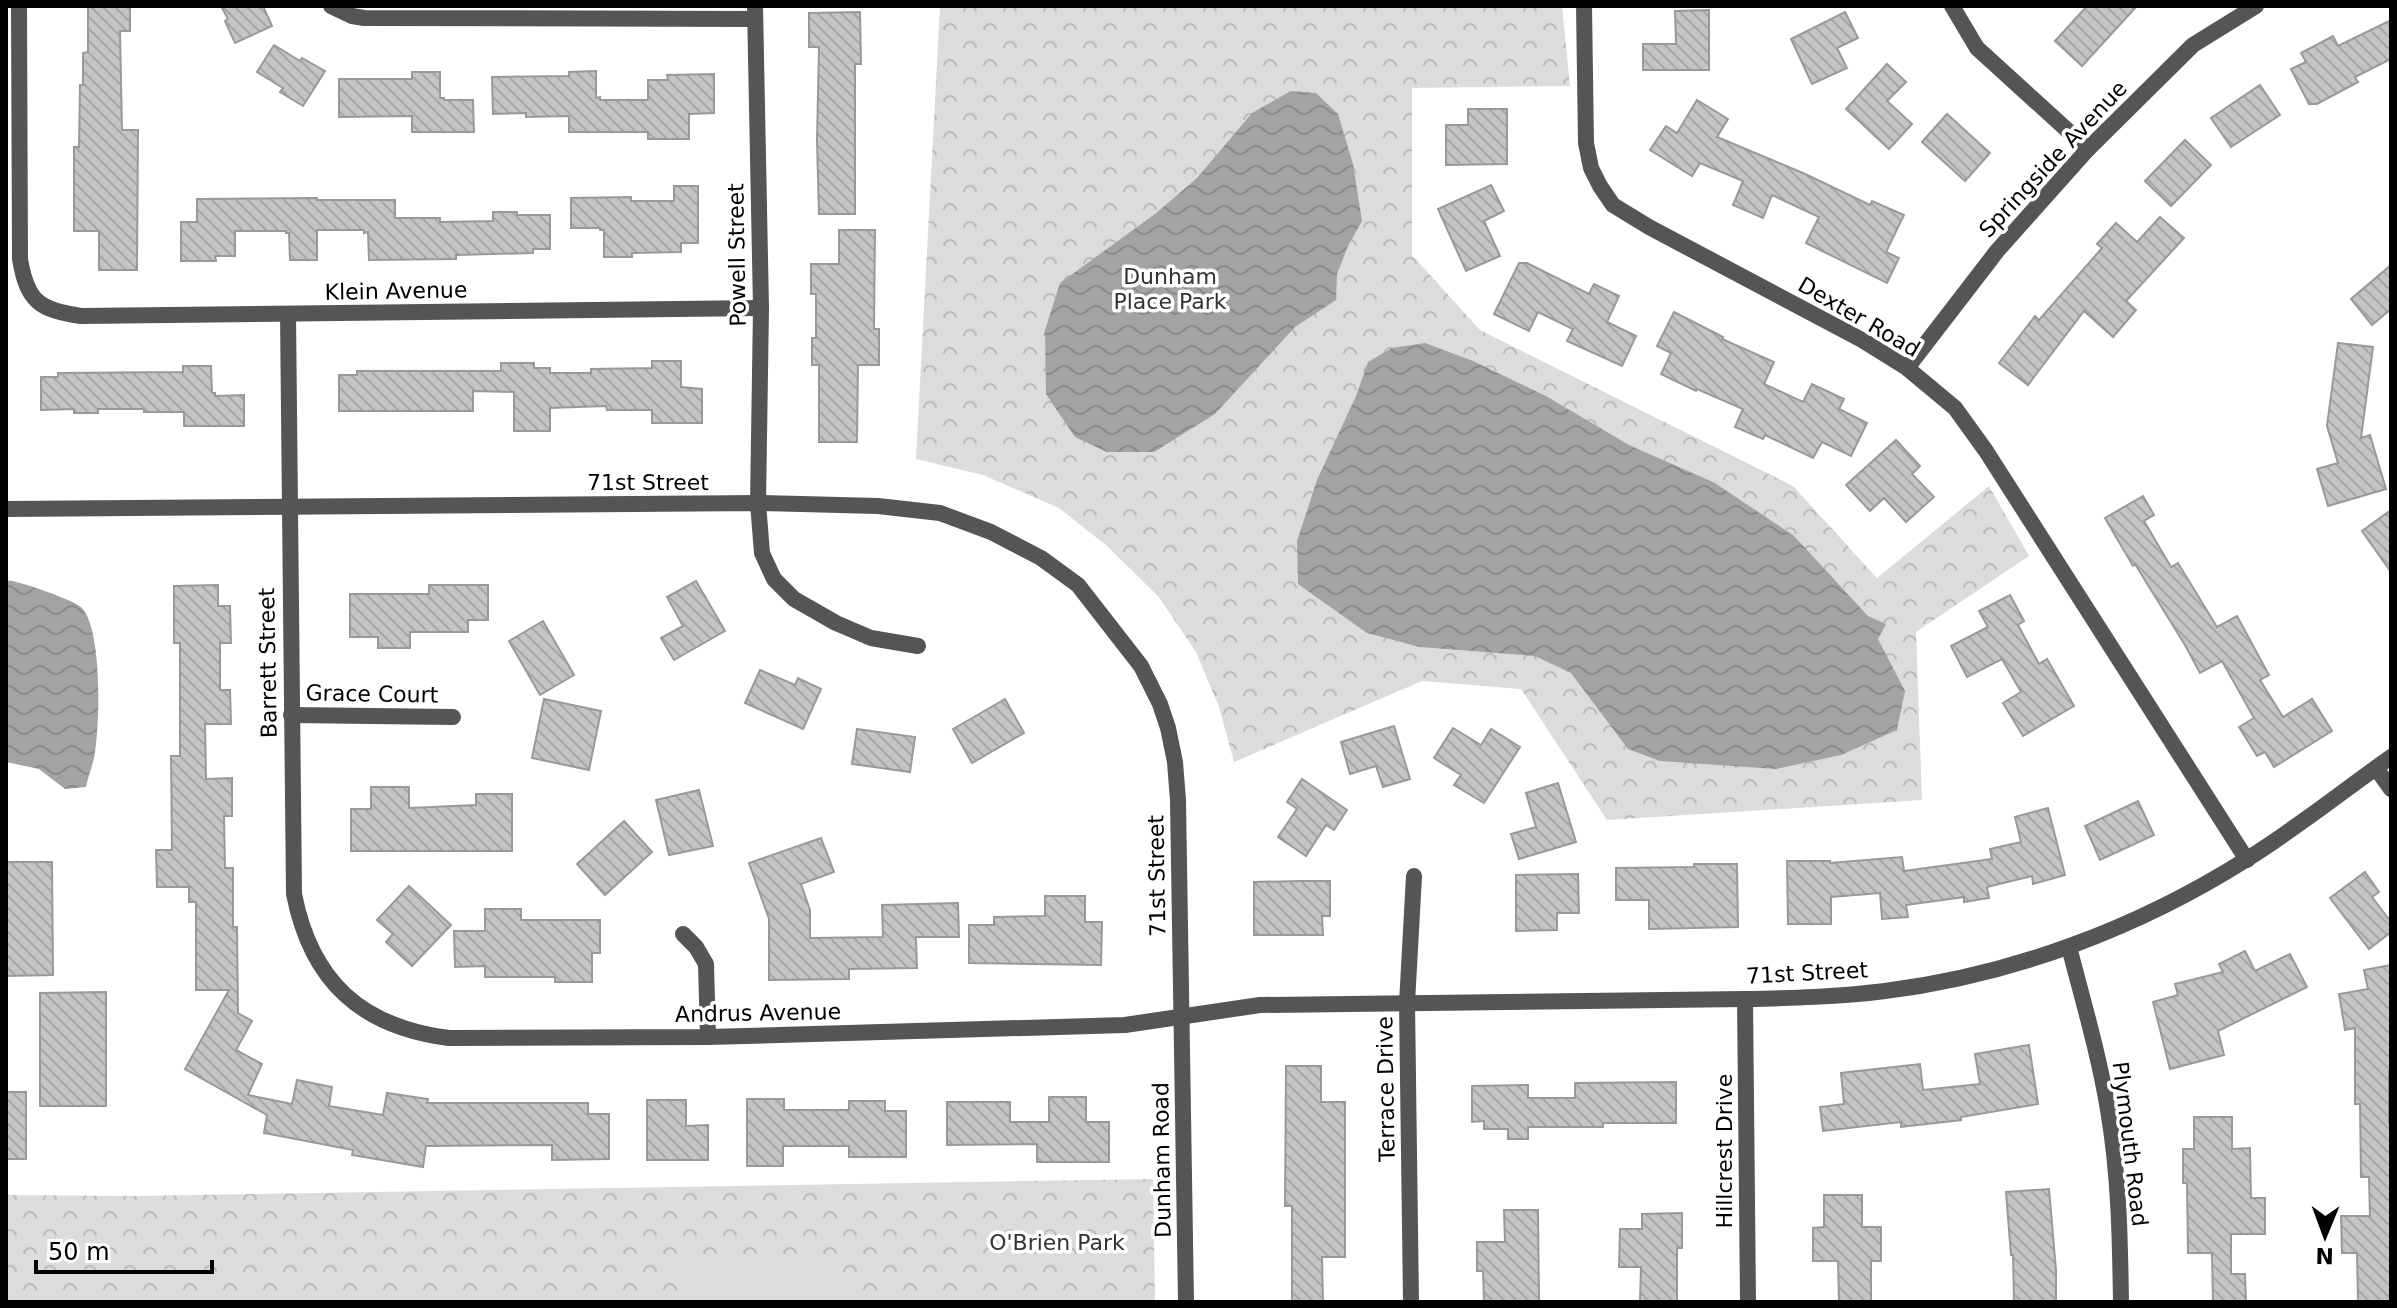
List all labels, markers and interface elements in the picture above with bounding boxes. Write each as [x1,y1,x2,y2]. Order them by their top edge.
street label: Springside Avenue [1974,76,2132,242]
street label: Powell Street [723,183,751,327]
park label: Dunham Place Park [1113,264,1227,314]
street label: Dexter Road [1794,272,1924,362]
street label: Klein Avenue [324,277,468,305]
street label: 71st Street [587,470,709,495]
street label: Barrett Street [254,587,282,738]
street label: Grace Court [305,680,439,708]
street label: 71st Street [1143,814,1171,937]
street label: 71st Street [1745,957,1869,989]
street label: Andrus Avenue [675,999,841,1027]
street label: Terrace Drive [1372,1016,1400,1163]
street label: Plymouth Road [2107,1060,2153,1228]
street label: Hillcrest Drive [1712,1074,1737,1228]
street label: Dunham Road [1148,1082,1176,1238]
north arrow [2285,1196,2365,1276]
scale bar [36,1224,212,1274]
park label: O'Brien Park [989,1230,1125,1255]
text: 50 m [48,1238,110,1266]
text: N [2315,1243,2334,1268]

